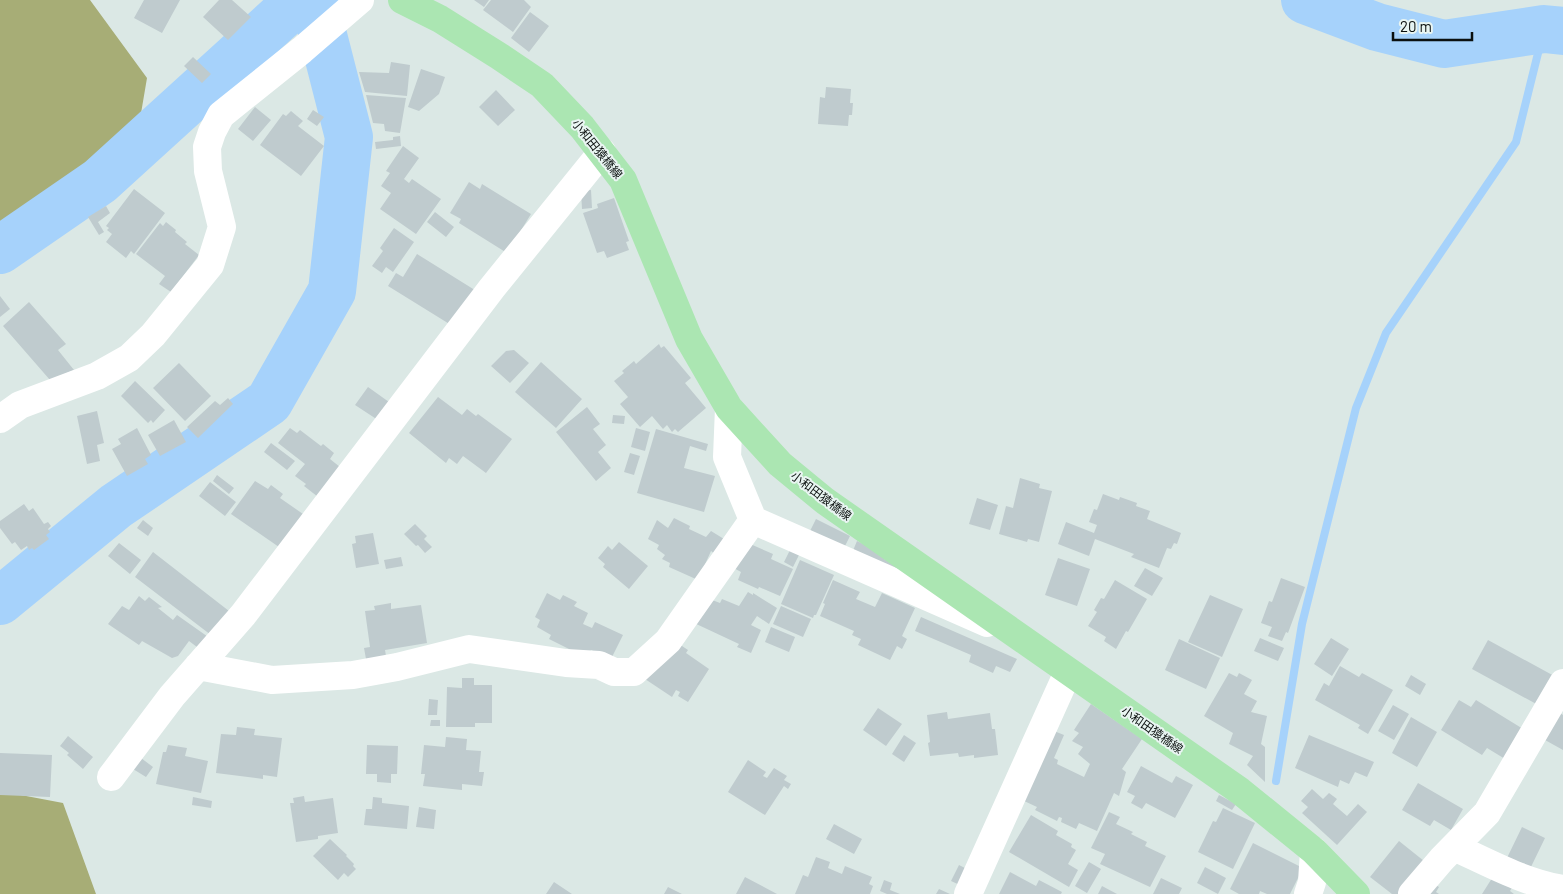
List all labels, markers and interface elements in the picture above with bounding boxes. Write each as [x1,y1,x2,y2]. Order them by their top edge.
scale bar [1393,10,1472,42]
text: 20 m [1400,17,1432,35]
street label: 小和田猿橋線 [570,116,626,181]
street label: 小和田猿橋線 [789,468,855,522]
street label: 小和田猿橋線 [1119,703,1186,756]

